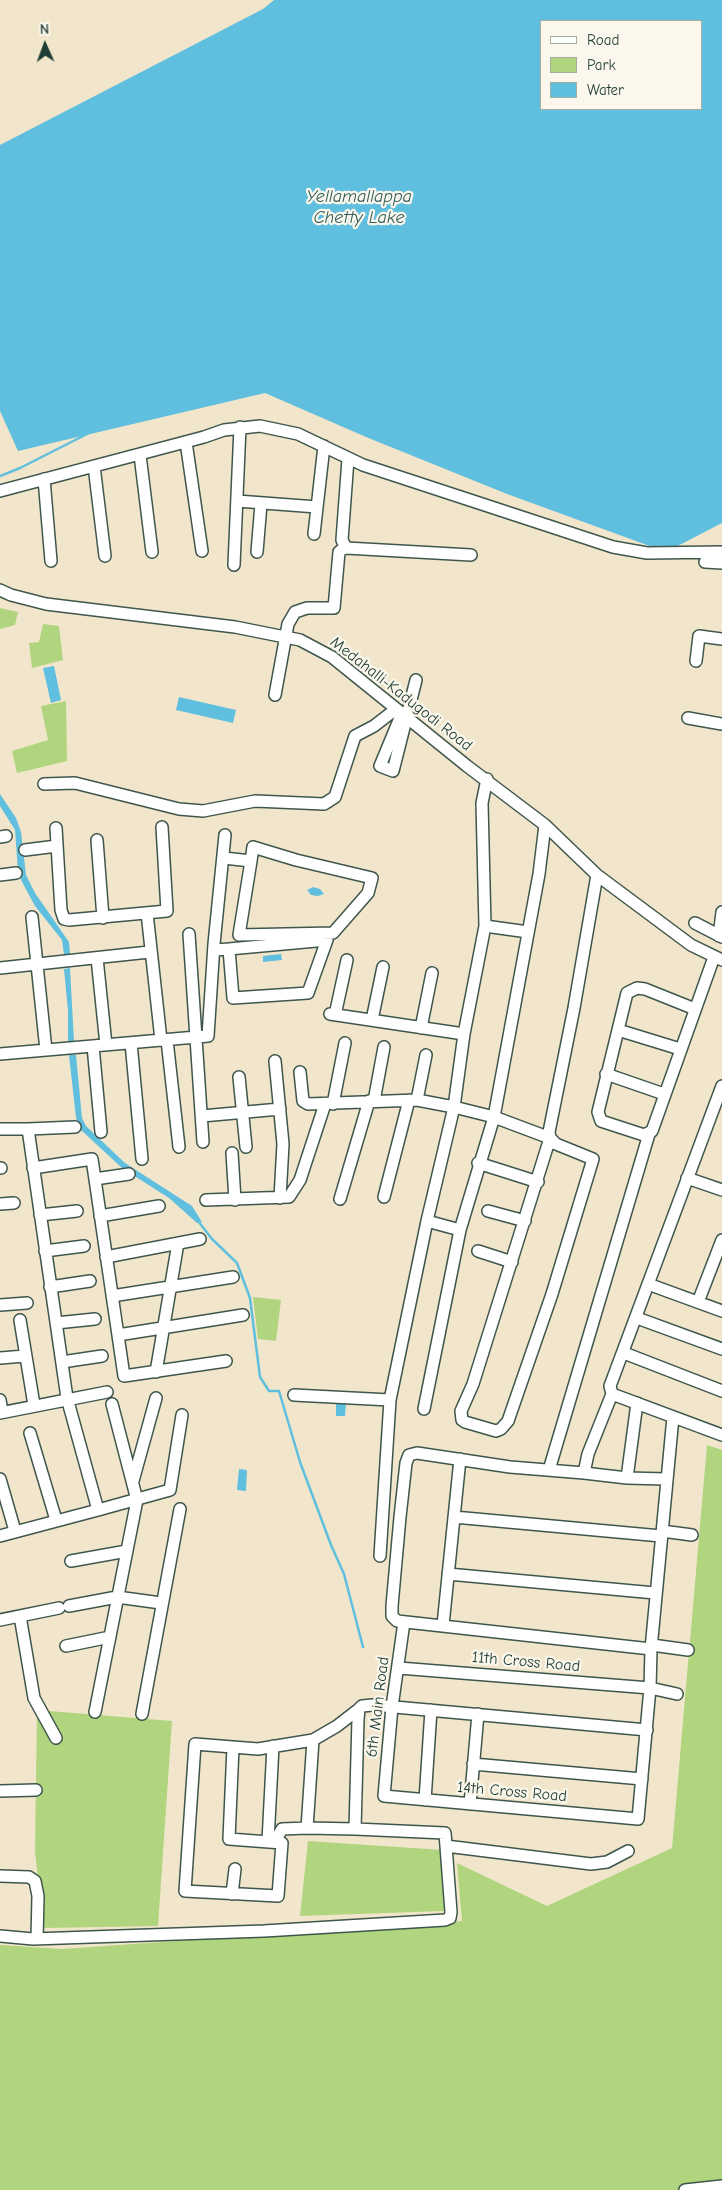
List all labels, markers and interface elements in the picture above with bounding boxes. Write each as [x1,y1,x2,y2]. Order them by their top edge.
north arrow [20,20,70,70]
legend [540,20,702,110]
text: N [40,21,49,38]
text: Road [587,31,619,49]
text: Park [587,56,616,74]
text: Water [587,81,624,99]
water label: Yellamallappa Chetty Lake [306,186,412,228]
street label: Medahalli-Kadugodi Road [326,633,476,755]
street label: 11th Cross Road [471,1648,581,1676]
street label: 6th Main Road [362,1656,394,1758]
street label: 14th Cross Road [456,1778,568,1806]

